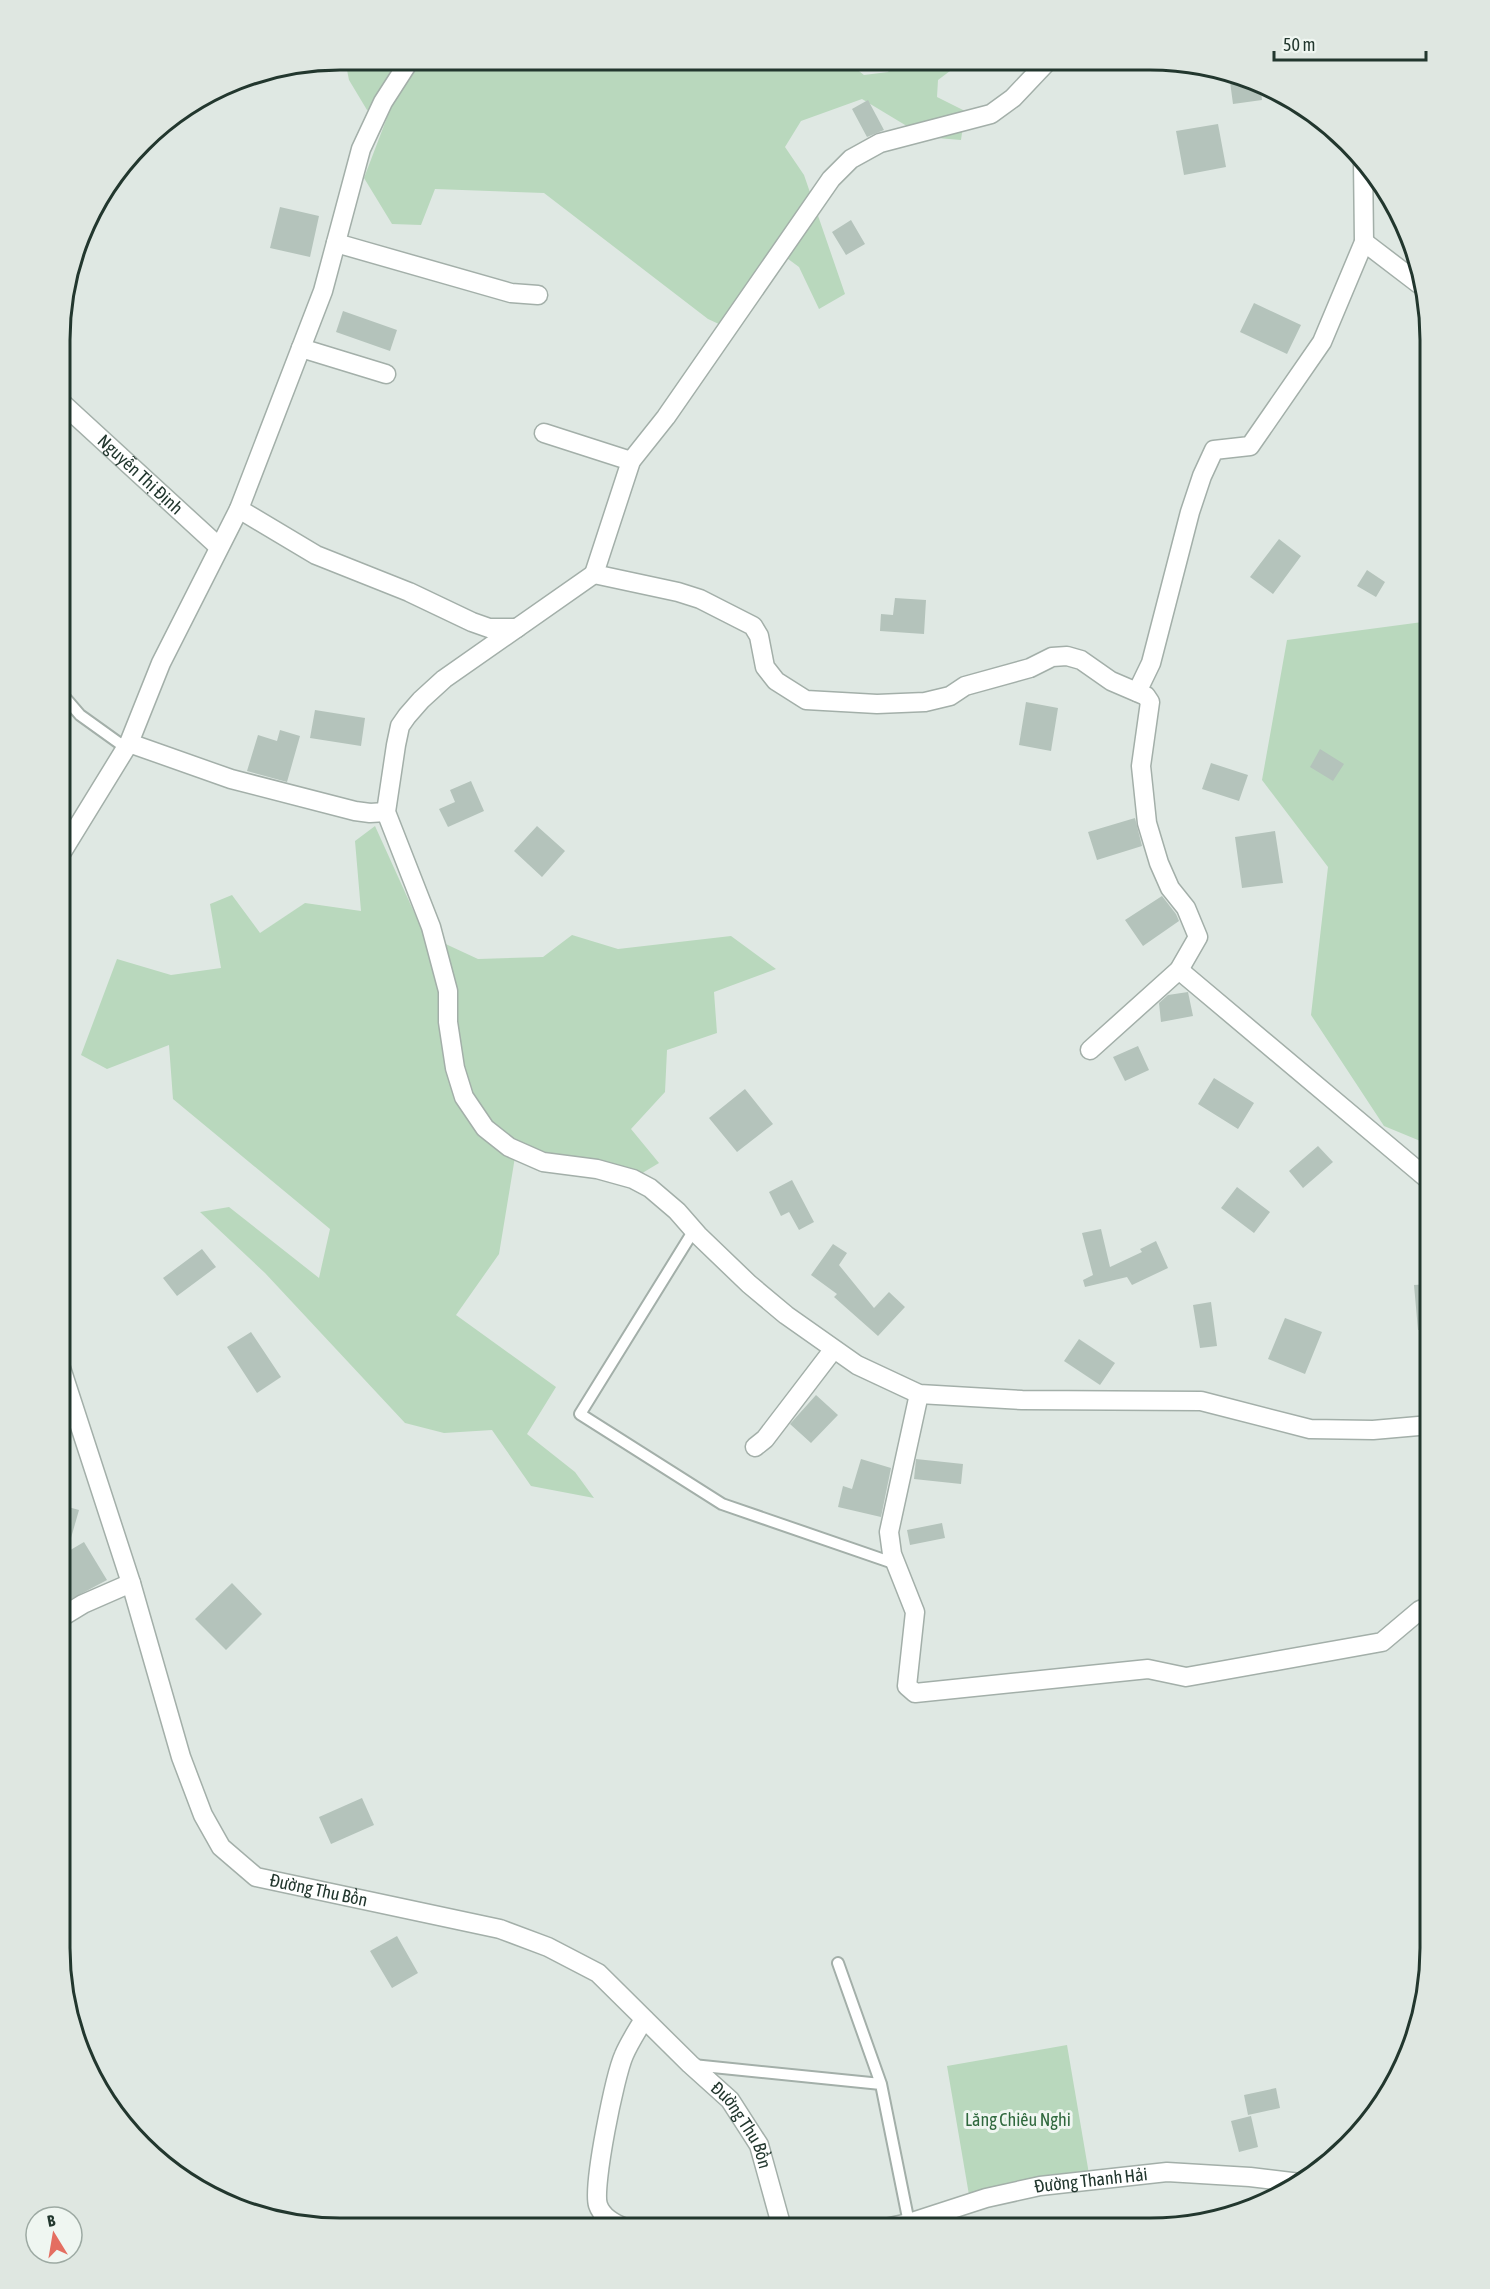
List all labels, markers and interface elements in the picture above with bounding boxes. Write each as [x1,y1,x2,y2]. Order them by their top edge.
scale bar [1274,24,1426,62]
text: 50 m [1283,34,1315,55]
street label: Nguyễn Thị Định [93,430,187,519]
street label: Đường Thu Bồn [268,1869,370,1910]
street label: Đường Thu Bồn [707,2077,776,2171]
park label: Lăng Chiêu Nghi [965,2109,1071,2130]
street label: Đường Thanh Hải [1032,2163,1149,2197]
north arrow [24,2205,84,2265]
text: B [46,2211,57,2230]

